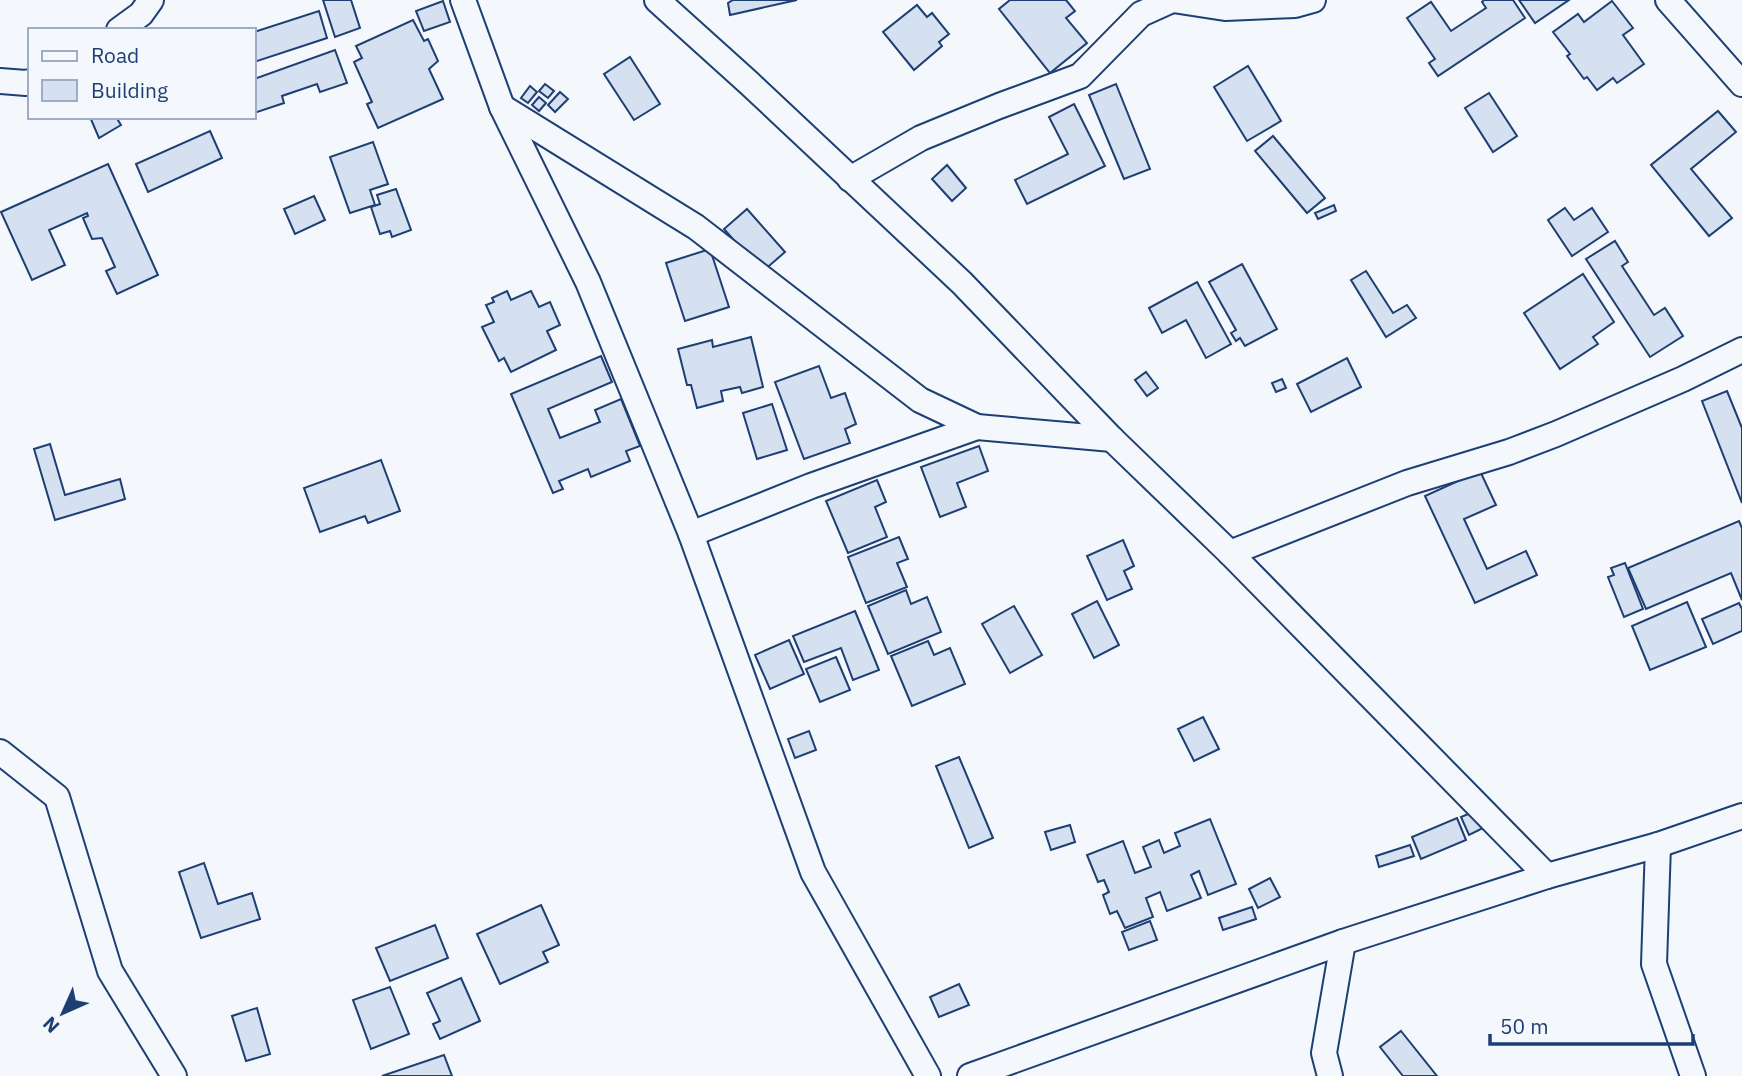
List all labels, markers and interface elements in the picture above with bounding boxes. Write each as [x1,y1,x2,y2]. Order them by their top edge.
legend [28,28,256,119]
text: Road [91,41,139,69]
text: Building [91,76,168,104]
north arrow [28,978,98,1048]
scale bar [1490,1002,1693,1046]
text: N [38,1012,64,1038]
text: 50 m [1500,1012,1549,1040]

